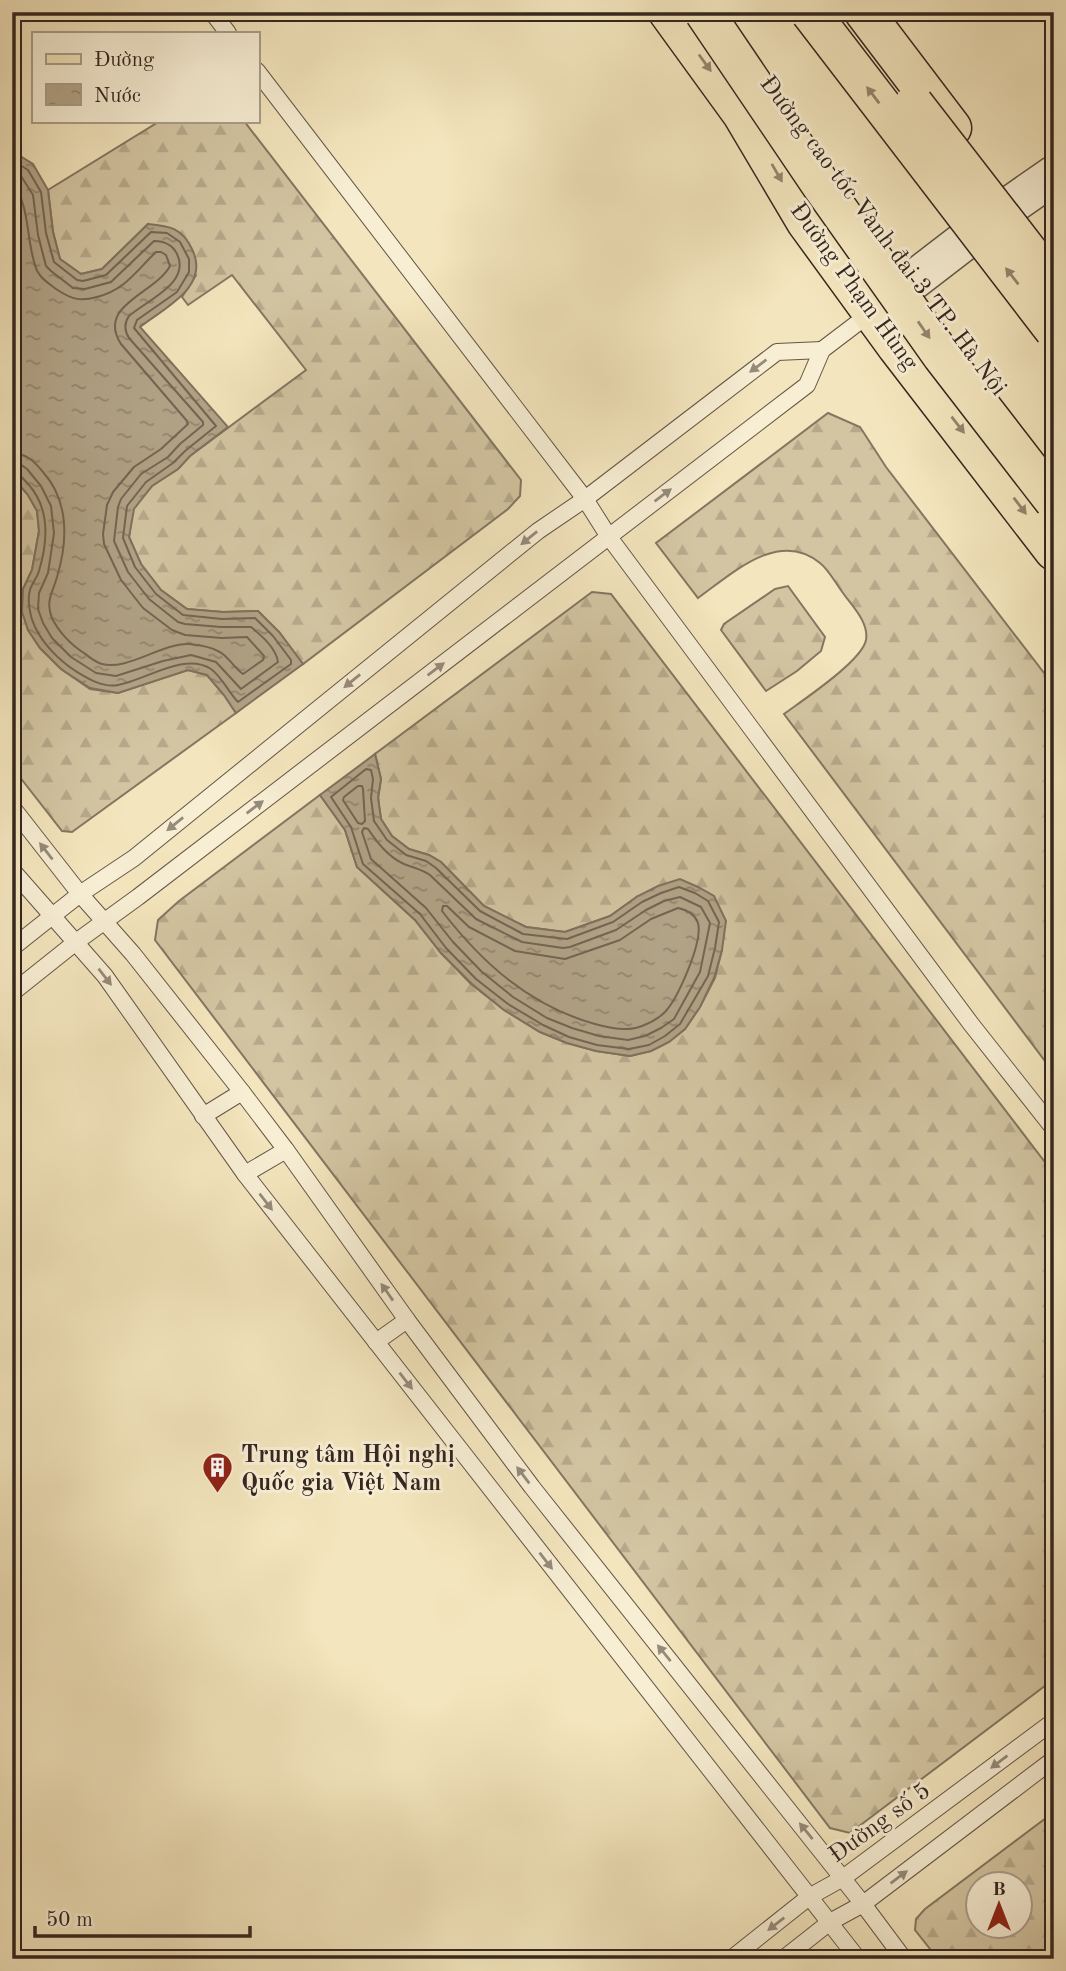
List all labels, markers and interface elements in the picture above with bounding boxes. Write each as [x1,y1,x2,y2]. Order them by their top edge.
legend [32,32,259,122]
text: Đường [94,50,155,71]
one-way arrow [698,54,712,72]
street label: Đường cao tốc Vành đai 3 TP. Hà Nội [754,71,1011,400]
text: Nước [94,86,141,107]
one-way arrow [866,87,881,105]
one-way arrow [771,163,783,183]
street label: Đường Phạm Hùng [785,199,922,375]
one-way arrow [1005,267,1020,285]
one-way arrow [917,321,931,339]
one-way arrow [750,359,768,374]
one-way arrow [950,416,964,434]
one-way arrow [654,489,672,503]
one-way arrow [1013,497,1028,515]
one-way arrow [520,531,538,545]
one-way arrow [427,662,445,676]
one-way arrow [343,674,361,688]
one-way arrow [246,800,264,815]
one-way arrow [166,817,184,831]
one-way arrow [38,842,53,860]
one-way arrow [98,968,113,986]
one-way arrow [259,1192,274,1210]
one-way arrow [380,1283,394,1301]
one-way arrow [399,1372,413,1390]
place label: Trung tâm Hội nghị Quốc gia Việt Nam [241,1444,455,1496]
building icon: Trung tâm Hội nghị Quốc gia Việt Nam [201,1451,235,1495]
one-way arrow [515,1466,530,1484]
one-way arrow [538,1552,552,1570]
one-way arrow [657,1644,672,1662]
one-way arrow [990,1754,1008,1768]
street label: Đường số 5 [824,1778,935,1868]
one-way arrow [799,1822,813,1840]
one-way arrow [889,1869,907,1884]
north arrow [964,1870,1034,1940]
text: B [992,1881,1006,1900]
scale bar [35,1894,250,1938]
text: 50 m [46,1910,93,1931]
one-way arrow [767,1916,785,1931]

